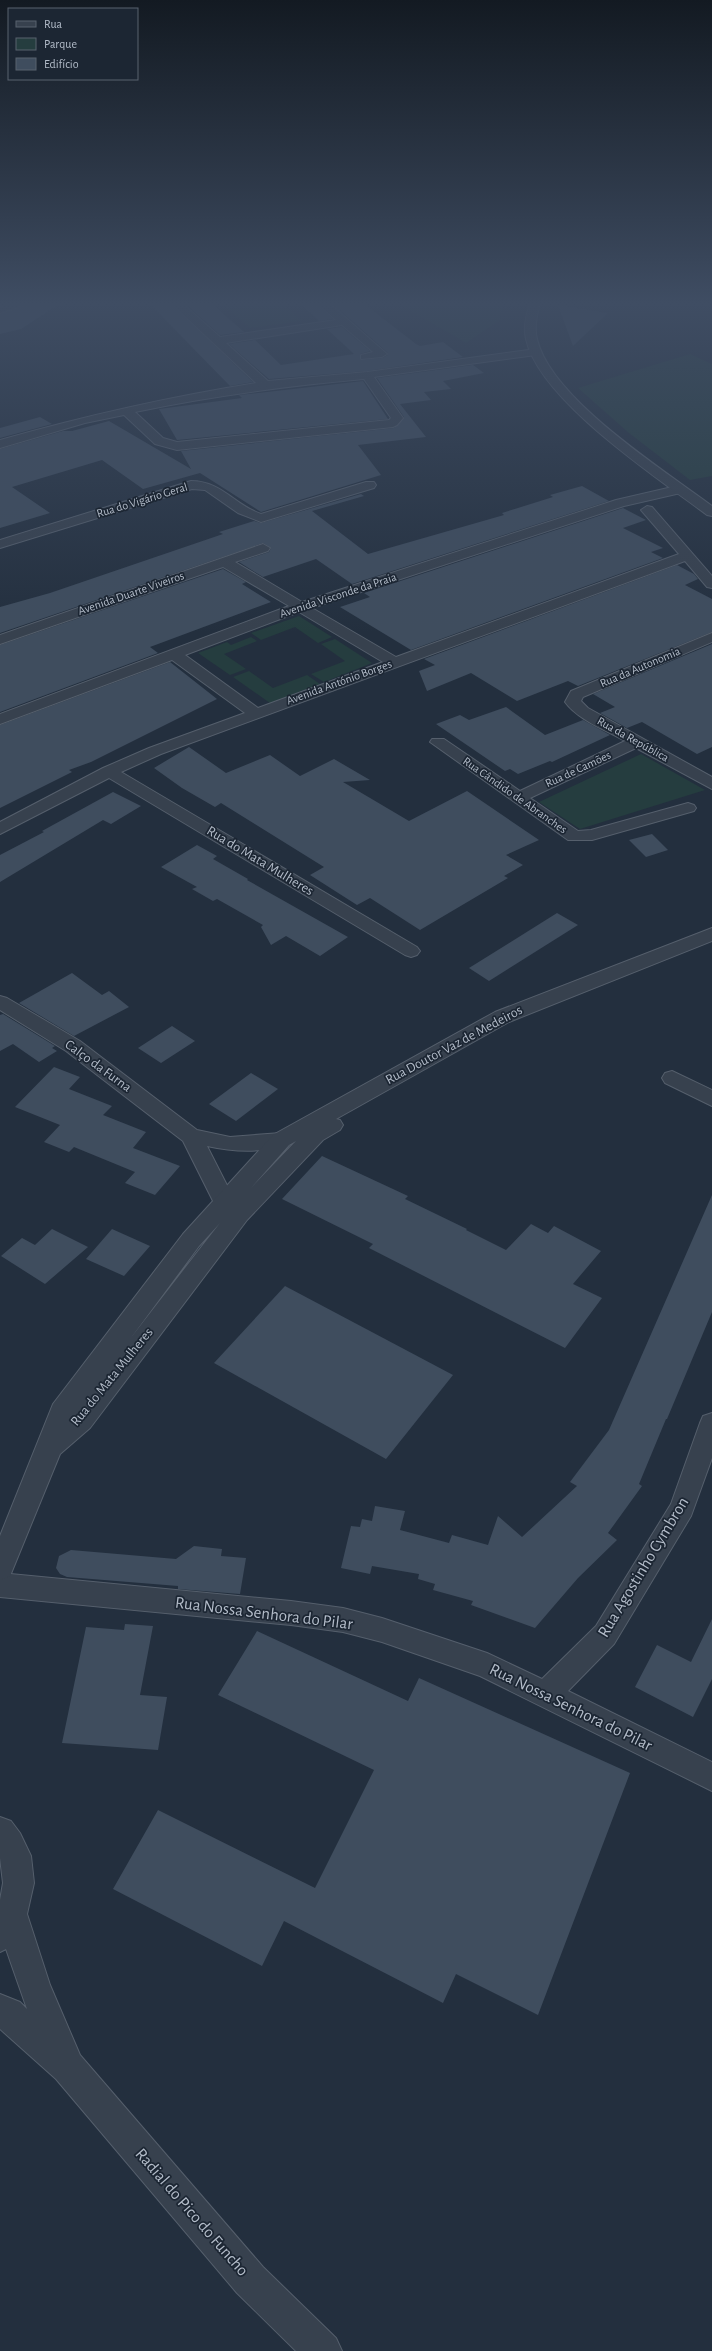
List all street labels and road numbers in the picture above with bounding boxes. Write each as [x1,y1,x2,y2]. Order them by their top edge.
street label: Rua do Vigário Geral [95,480,189,520]
street label: Avenida Duarte Viveiros [76,569,186,617]
street label: Avenida Visconde da Praia [278,570,398,620]
street label: Rua da Autonomia [598,644,682,689]
street label: Avenida António Borges [285,657,393,707]
street label: Rua da República [595,714,671,764]
street label: Rua de Camões [543,749,613,789]
street label: Rua Cândido de Abranches [461,755,569,835]
street label: Rua do Mata Mulheres [204,824,316,898]
street label: Rua Doutor Vaz de Medeiros [383,1003,525,1087]
street label: Calço da Furna [62,1037,134,1095]
street label: Rua do Mata Mulheres [68,1325,156,1429]
street label: Rua Agostinho Cymbron [595,1494,692,1640]
street label: Rua Nossa Senhora do Pilar [174,1594,354,1632]
street label: Rua Nossa Senhora do Pilar [487,1660,656,1754]
street label: Radial do Pico do Funcho [132,2145,252,2279]

